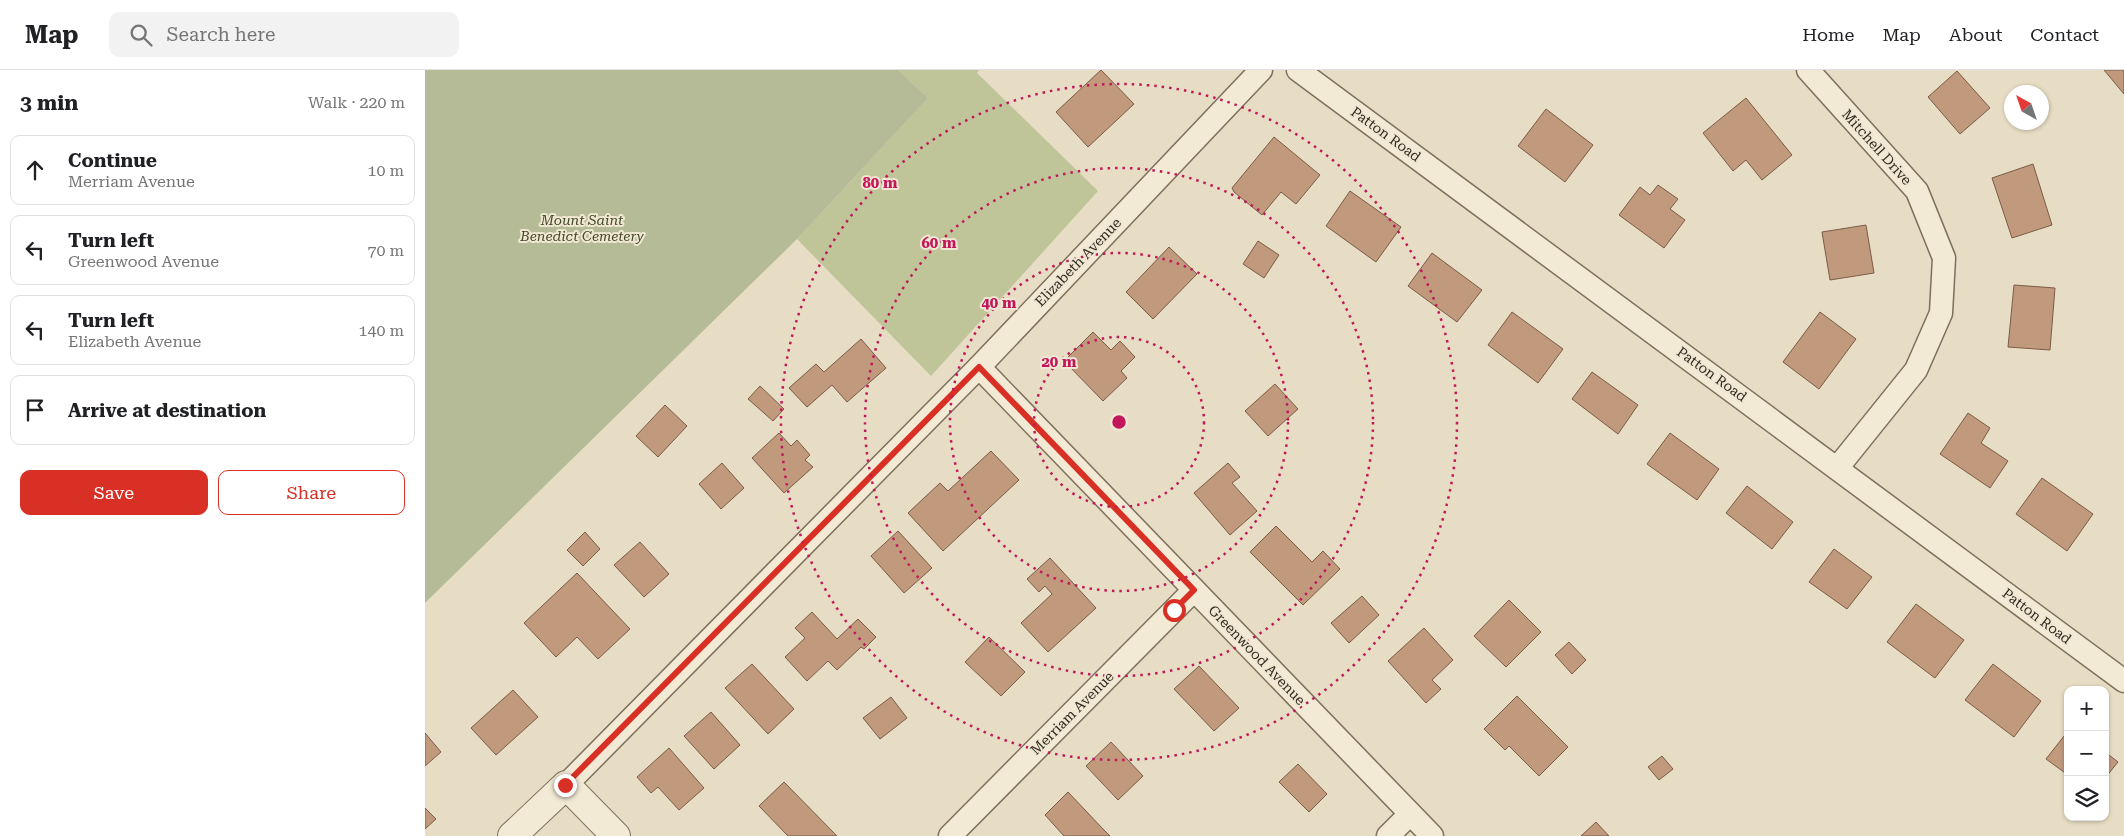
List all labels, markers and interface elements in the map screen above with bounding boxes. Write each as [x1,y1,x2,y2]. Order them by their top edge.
search box [109,12,459,57]
text: Map [25,21,79,49]
icon: search [127,21,155,49]
text: Search here [167,23,275,46]
text: Home [1802,24,1854,45]
text: Map [1882,24,1921,45]
text: About [1949,24,2002,45]
text: Contact [2030,24,2099,45]
north arrow [2004,85,2049,130]
text: 3 min [20,91,78,115]
text: Walk · 220 m [308,93,405,112]
street label: Patton Road [1348,103,1424,165]
street label: Mitchell Drive [1839,106,1915,188]
text: Continue [68,149,157,172]
icon: ahead [21,156,49,184]
text: 10 m [367,161,404,180]
text: Merriam Avenue [68,172,195,191]
text: 80 m [862,174,898,192]
park label: Mount Saint Benedict Cemetery [519,212,645,244]
street label: Elizabeth Avenue [1032,214,1124,310]
text: Turn left [68,229,154,252]
text: 60 m [921,234,957,252]
icon: left [21,236,49,264]
text: 70 m [367,241,404,260]
text: Greenwood Avenue [68,252,219,271]
text: 40 m [981,294,1017,312]
text: Turn left [68,309,154,332]
icon: left [21,316,49,344]
text: 140 m [358,321,404,340]
text: Elizabeth Avenue [68,332,201,351]
street label: Patton Road [1674,343,1750,405]
text: 20 m [1041,353,1077,371]
icon: arrive [21,396,49,424]
text: Arrive at destination [68,399,266,422]
centre of rings [1110,413,1128,431]
button: Save [20,470,208,515]
button: Share [218,470,405,515]
street label: Patton Road [1999,585,2075,647]
route start [1163,599,1186,622]
street label: Greenwood Avenue [1205,602,1309,708]
street label: Merriam Avenue [1027,668,1117,758]
map controls [2064,686,2109,821]
button: + [2064,686,2109,731]
button: − [2064,731,2109,776]
route end [554,774,577,797]
button: layers [2064,776,2109,821]

